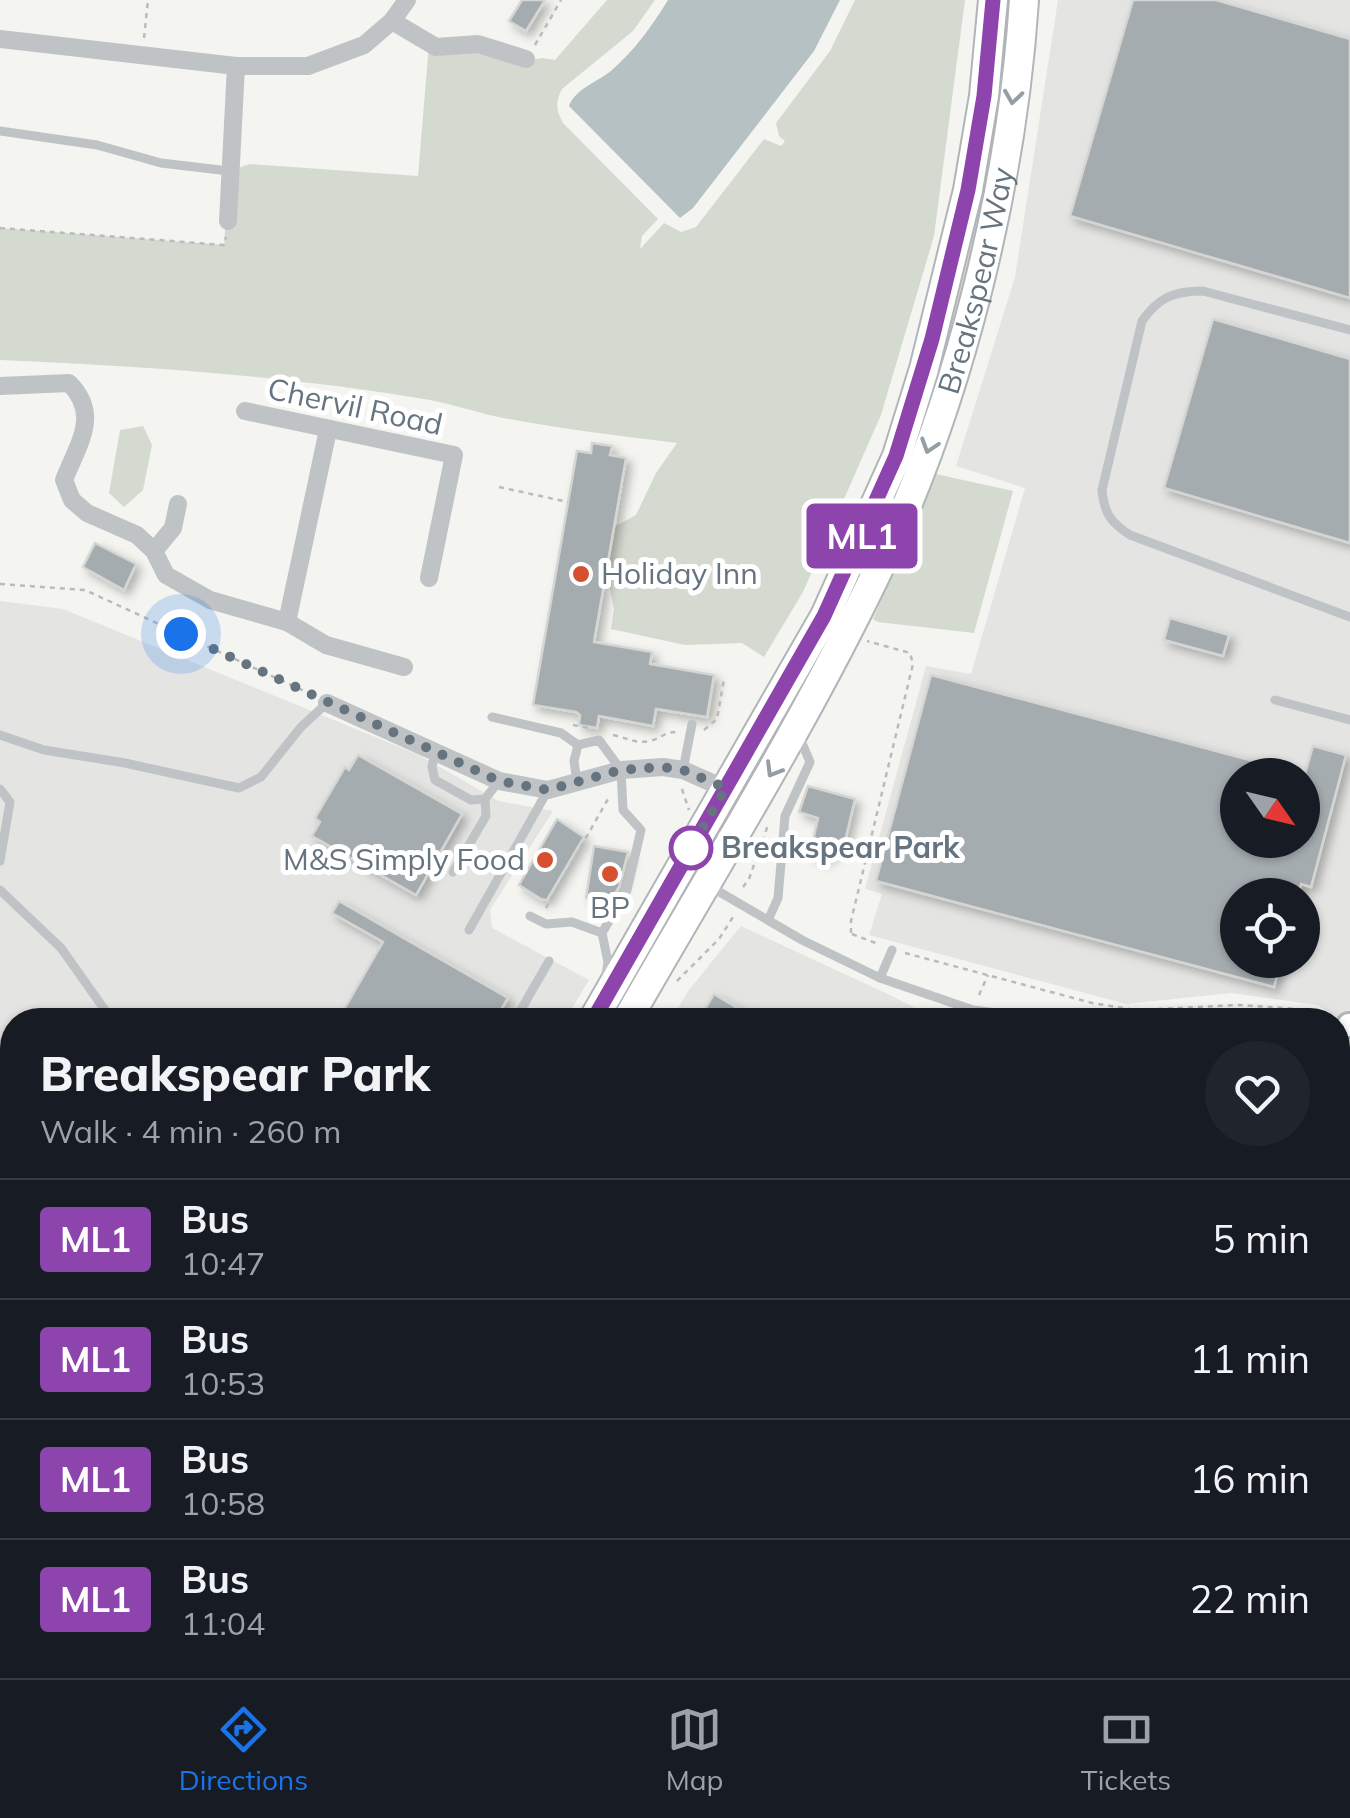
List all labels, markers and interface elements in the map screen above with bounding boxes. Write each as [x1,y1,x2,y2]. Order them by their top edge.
one-way arrow [1003,88,1024,105]
street label: Breakspear Way [929,164,1021,398]
street label: Chervil Road [264,369,446,443]
one-way arrow [920,437,941,454]
line badge: ML1 [804,504,920,568]
text: ML1 [826,514,898,558]
place label: Holiday Inn [601,554,758,592]
marker: Holiday Inn [570,563,592,585]
your location [156,609,206,659]
north arrow [1220,758,1320,858]
map controls [1220,758,1320,978]
one-way arrow [766,759,785,777]
marker: Breakspear Park [670,827,712,869]
place label: Breakspear Park [721,828,961,866]
place label: M&S Simply Food [283,840,525,878]
marker: M&S Simply Food [534,849,556,871]
marker: BP [599,863,621,885]
button: locate [1220,878,1320,978]
place label: BP [590,888,630,926]
button: heart [1205,1041,1310,1146]
text: Breakspear Park [40,1043,430,1103]
text: Walk · 4 min · 260 m [40,1111,341,1151]
text: Bus [181,1195,249,1243]
text: 5 min [1213,1215,1310,1263]
text: ML1 [60,1217,131,1261]
text: 10:47 [181,1243,265,1283]
text: Bus [181,1315,249,1363]
text: 11 min [1190,1335,1310,1383]
text: ML1 [60,1337,131,1381]
text: 10:53 [181,1363,265,1403]
text: Bus [181,1435,249,1483]
text: 16 min [1190,1455,1310,1503]
text: ML1 [60,1457,131,1501]
text: 10:58 [181,1483,265,1523]
text: Bus [181,1555,249,1603]
text: 22 min [1190,1575,1310,1623]
text: ML1 [60,1577,131,1621]
text: 11:04 [181,1603,265,1643]
tab: Directions [179,1702,308,1797]
tab: Map [666,1702,723,1797]
tab: Tickets [1081,1702,1171,1797]

